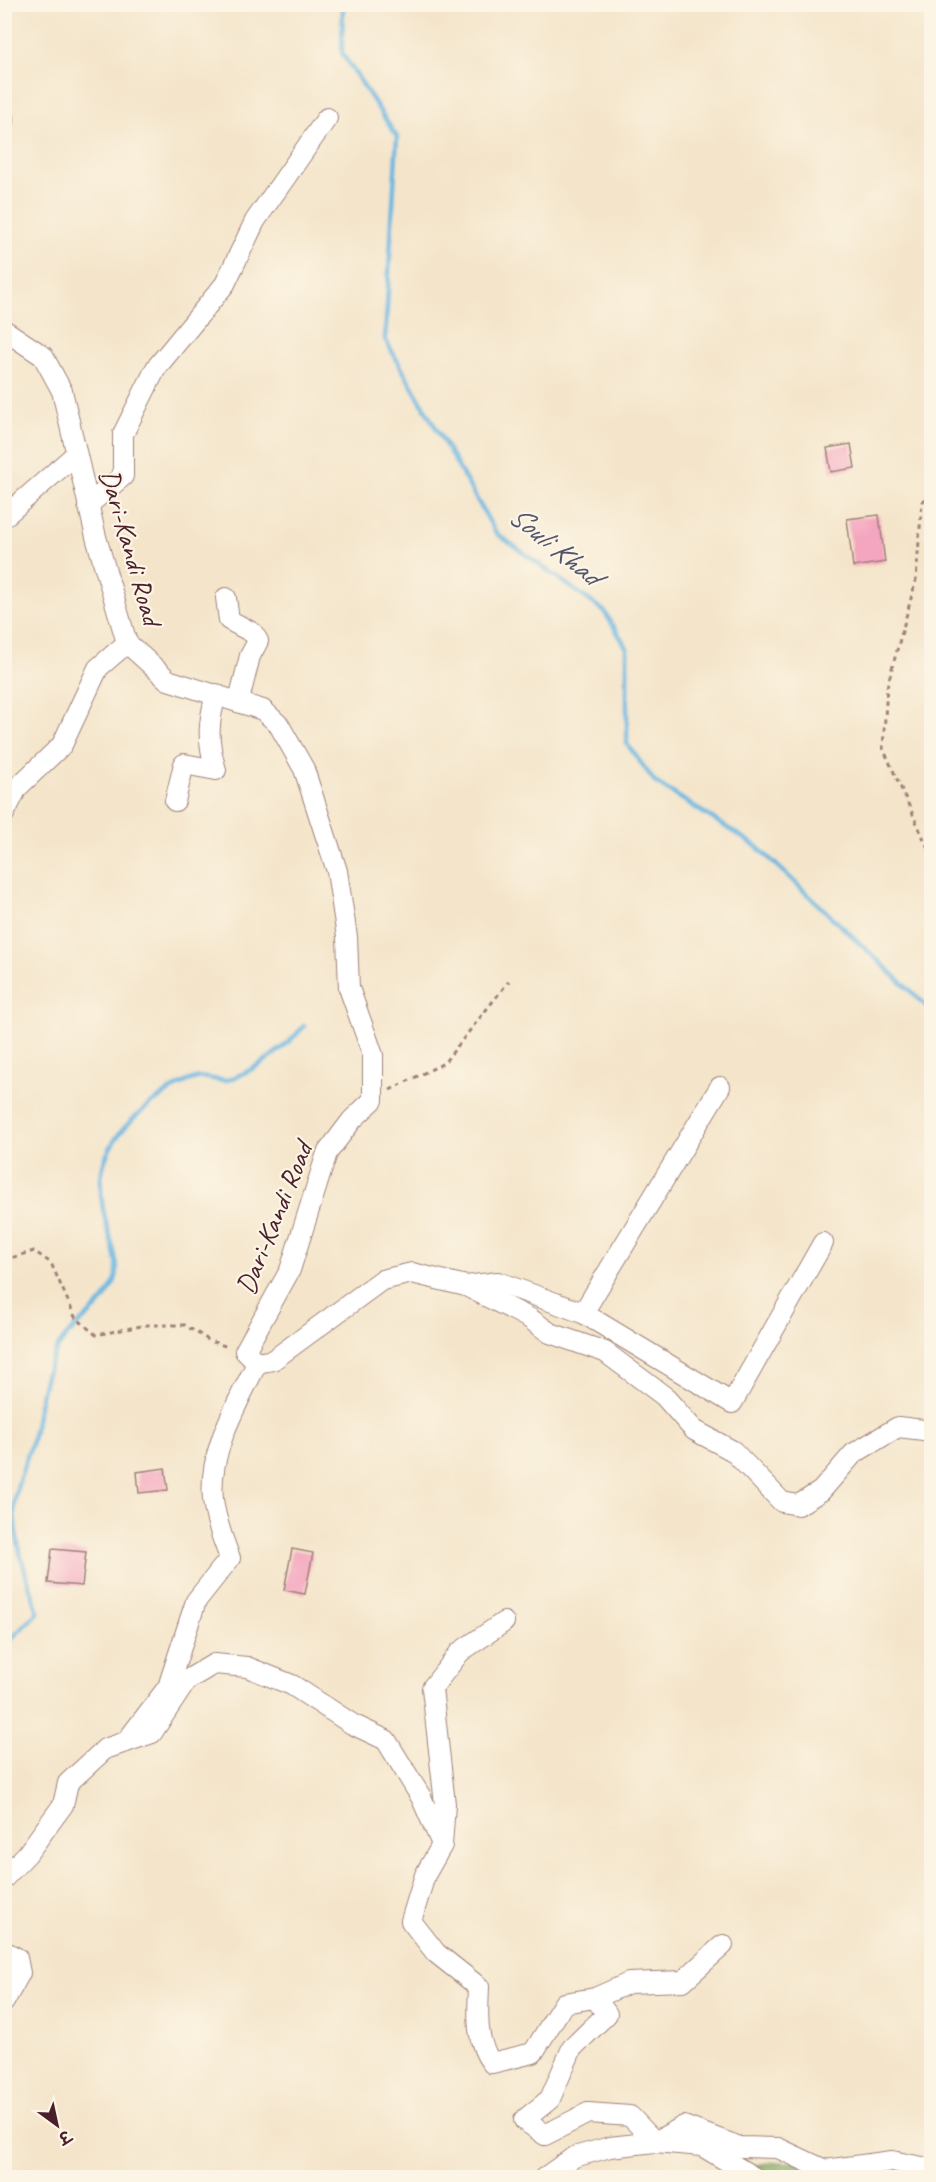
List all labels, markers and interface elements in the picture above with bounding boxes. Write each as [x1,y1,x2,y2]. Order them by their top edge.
street label: Dari-Kandi Road [92,465,171,633]
water label: Souli Khad [501,496,616,599]
street label: Dari-Kandi Road [228,1133,322,1299]
north arrow [27,2095,87,2155]
text: उ [54,2124,76,2149]

